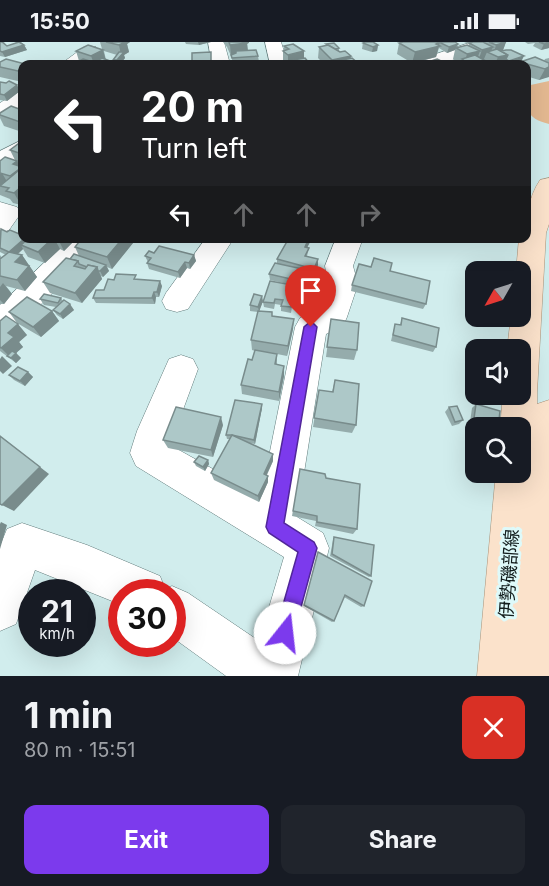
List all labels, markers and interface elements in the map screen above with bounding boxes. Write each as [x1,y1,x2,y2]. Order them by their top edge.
text: 15:50 [30,8,90,34]
text: 20 m [141,81,244,132]
icon: left [42,84,120,162]
text: Turn left [141,132,247,165]
icon: left [164,198,197,231]
icon: ahead [227,198,260,231]
icon: ahead [290,198,323,231]
icon: right [353,198,386,231]
north arrow [465,261,531,327]
map controls [465,261,531,483]
pin [285,265,336,327]
icon: arrive [294,274,327,307]
button: sound [465,339,531,405]
button: search [465,417,531,483]
street label: 伊勢磯部線 [495,528,523,620]
speed limit sign: 30 [108,579,186,657]
text: 21 [41,593,73,629]
position arrow [253,601,317,665]
text: km/h [39,624,75,643]
text: 1 min [24,693,113,737]
button: close [462,696,525,759]
text: 80 m · 15:51 [24,738,136,762]
button: Exit [24,805,269,874]
button: Share [281,805,525,874]

